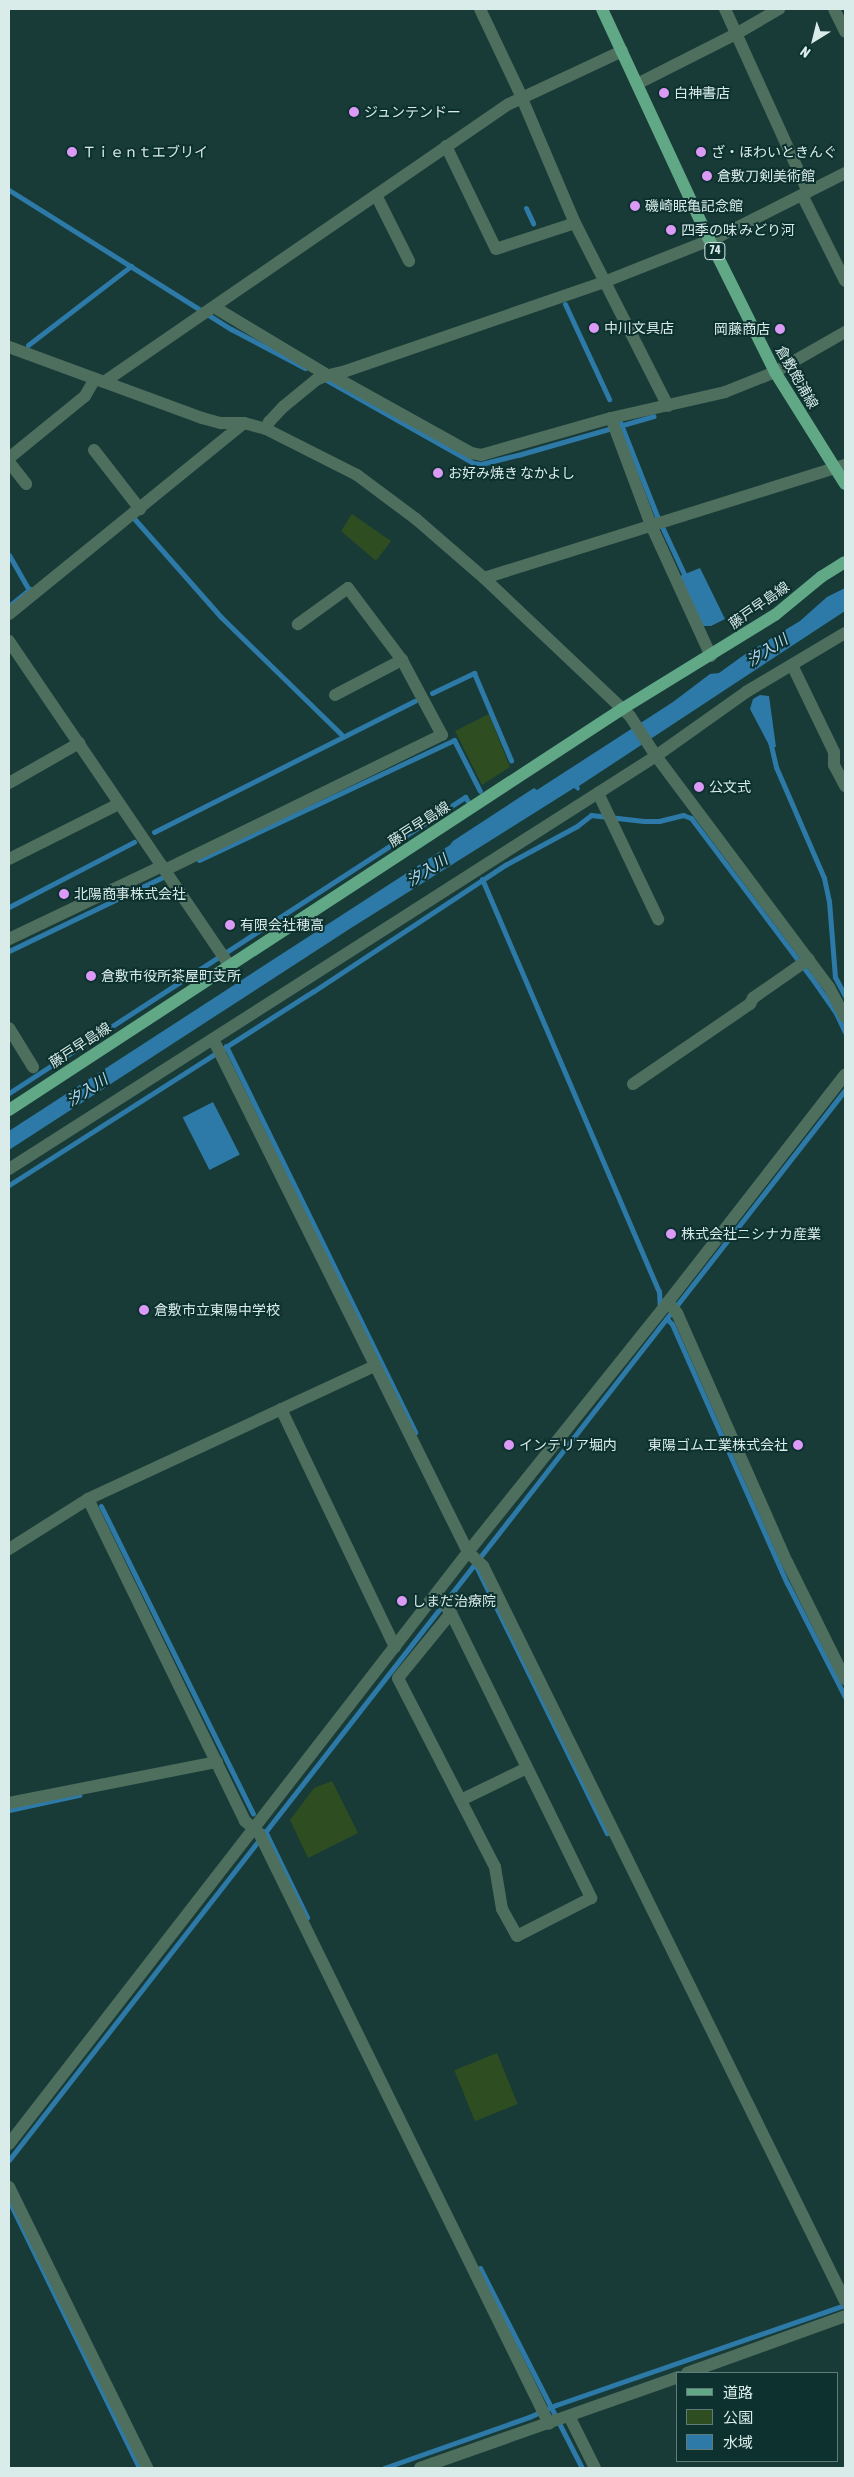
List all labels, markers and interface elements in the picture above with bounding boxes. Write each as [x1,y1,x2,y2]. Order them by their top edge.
north arrow [789,15,839,65]
text: N [797,43,813,61]
place label: 白神書店 [674,85,730,101]
marker: 白神書店 [658,87,670,99]
place label: ジュンテンドー [364,104,462,120]
marker: ジュンテンドー [348,106,360,118]
place label: Ｔｉｅｎｔエブリイ [82,144,208,160]
place label: ざ・ほわいときんぐ [711,144,837,160]
marker: Ｔｉｅｎｔエブリイ [66,146,78,158]
marker: ざ・ほわいときんぐ [695,146,707,158]
place label: 倉敷刀剣美術館 [717,168,815,184]
marker: 倉敷刀剣美術館 [701,170,713,182]
place label: 磯崎眠亀記念館 [645,198,743,214]
marker: 磯崎眠亀記念館 [629,200,641,212]
place label: 四季の味 みどり河 [681,222,795,238]
marker: 四季の味 みどり河 [665,224,677,236]
road number: 74 [704,242,726,260]
place label: 中川文具店 [604,320,674,336]
place label: 岡藤商店 [714,321,770,337]
marker: 中川文具店 [588,322,600,334]
marker: 岡藤商店 [774,323,786,335]
street label: 倉敷飽浦線 [772,342,822,412]
place label: お好み焼き なかよし [448,465,576,481]
marker: お好み焼き なかよし [432,467,444,479]
street label: 藤戸早島線 [726,578,792,632]
water label: 汐入川 [743,630,791,670]
place label: 公文式 [709,779,751,795]
marker: 公文式 [693,781,705,793]
street label: 藤戸早島線 [385,798,453,850]
water label: 汐入川 [403,850,451,890]
place label: 北陽商事株式会社 [74,886,186,902]
marker: 北陽商事株式会社 [58,888,70,900]
place label: 有限会社穂高 [240,917,324,933]
marker: 有限会社穂高 [224,919,236,931]
place label: 倉敷市役所茶屋町支所 [101,968,241,984]
marker: 倉敷市役所茶屋町支所 [85,970,97,982]
street label: 藤戸早島線 [46,1019,114,1071]
water label: 汐入川 [63,1070,111,1110]
place label: 株式会社ニシナカ産業 [681,1226,821,1242]
marker: 株式会社ニシナカ産業 [665,1228,677,1240]
place label: 倉敷市立東陽中学校 [154,1302,280,1318]
marker: 倉敷市立東陽中学校 [138,1304,150,1316]
place label: インテリア堀内 [519,1437,617,1453]
place label: 東陽ゴム工業株式会社 [648,1437,788,1453]
marker: インテリア堀内 [503,1439,515,1451]
marker: 東陽ゴム工業株式会社 [792,1439,804,1451]
place label: しまだ治療院 [412,1593,496,1609]
marker: しまだ治療院 [396,1595,408,1607]
legend [676,2372,839,2462]
text: 道路 [723,2384,753,2401]
text: 公園 [723,2409,753,2426]
text: 水域 [723,2434,753,2451]

